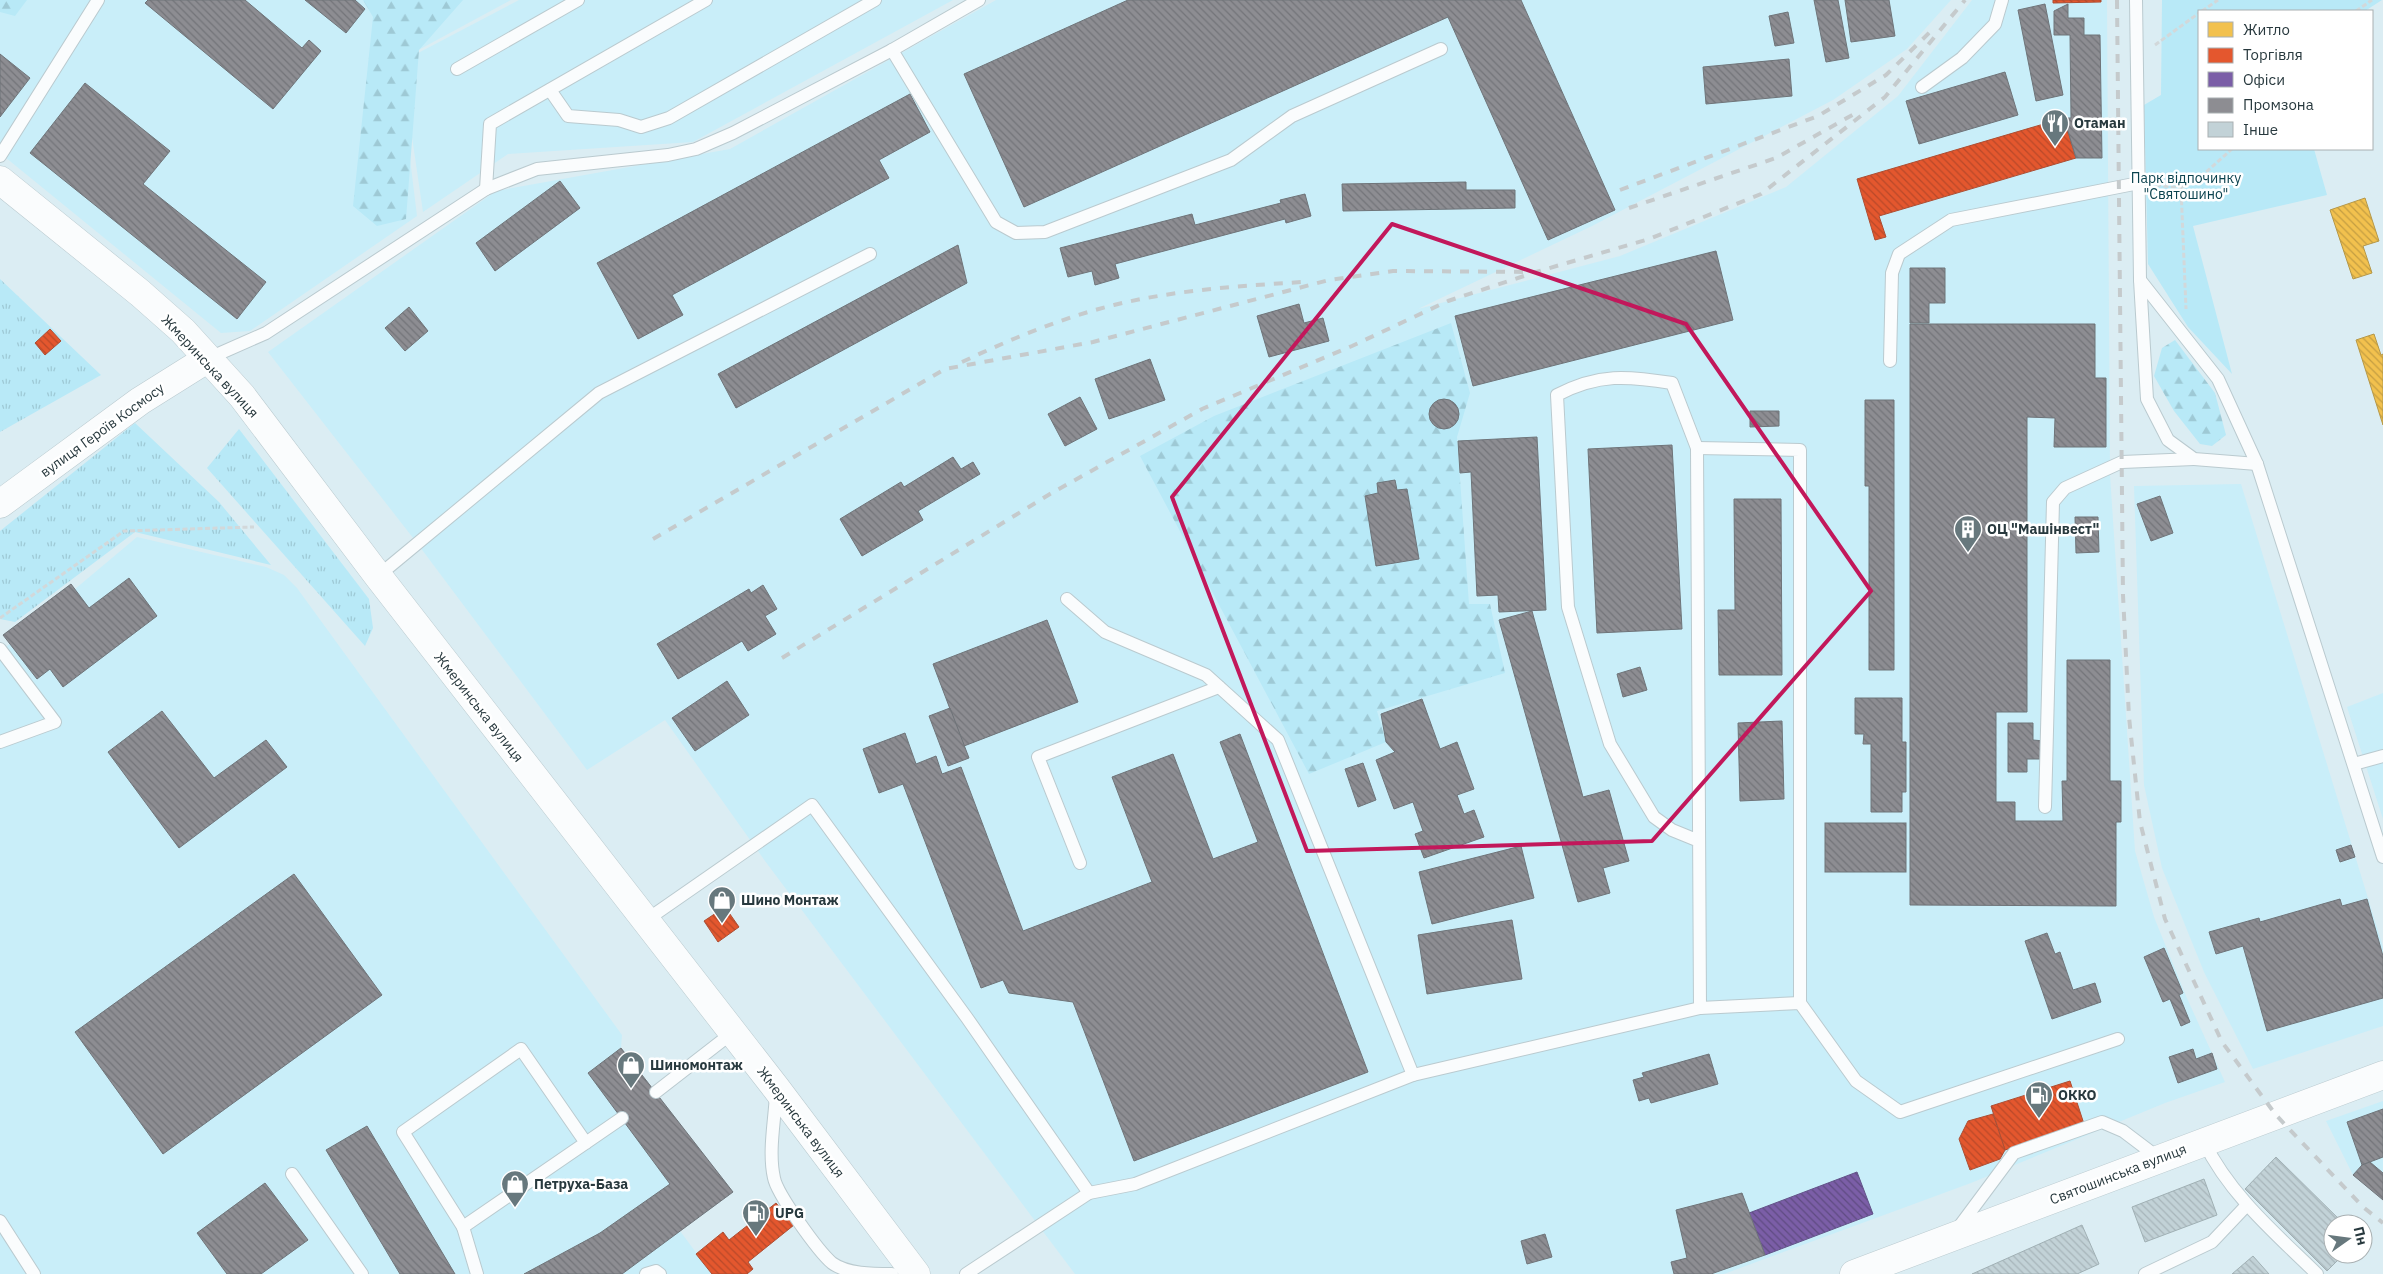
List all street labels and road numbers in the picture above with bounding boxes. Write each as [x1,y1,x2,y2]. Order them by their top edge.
street label: Жмеринська вулиця [157,311,263,421]
street label: вулиця Героїв Космосу [36,379,168,481]
street label: Жмеринська вулиця [430,648,528,766]
street label: Жмеринська вулиця [753,1063,849,1181]
street label: Святошинська вулиця [2047,1140,2189,1208]

